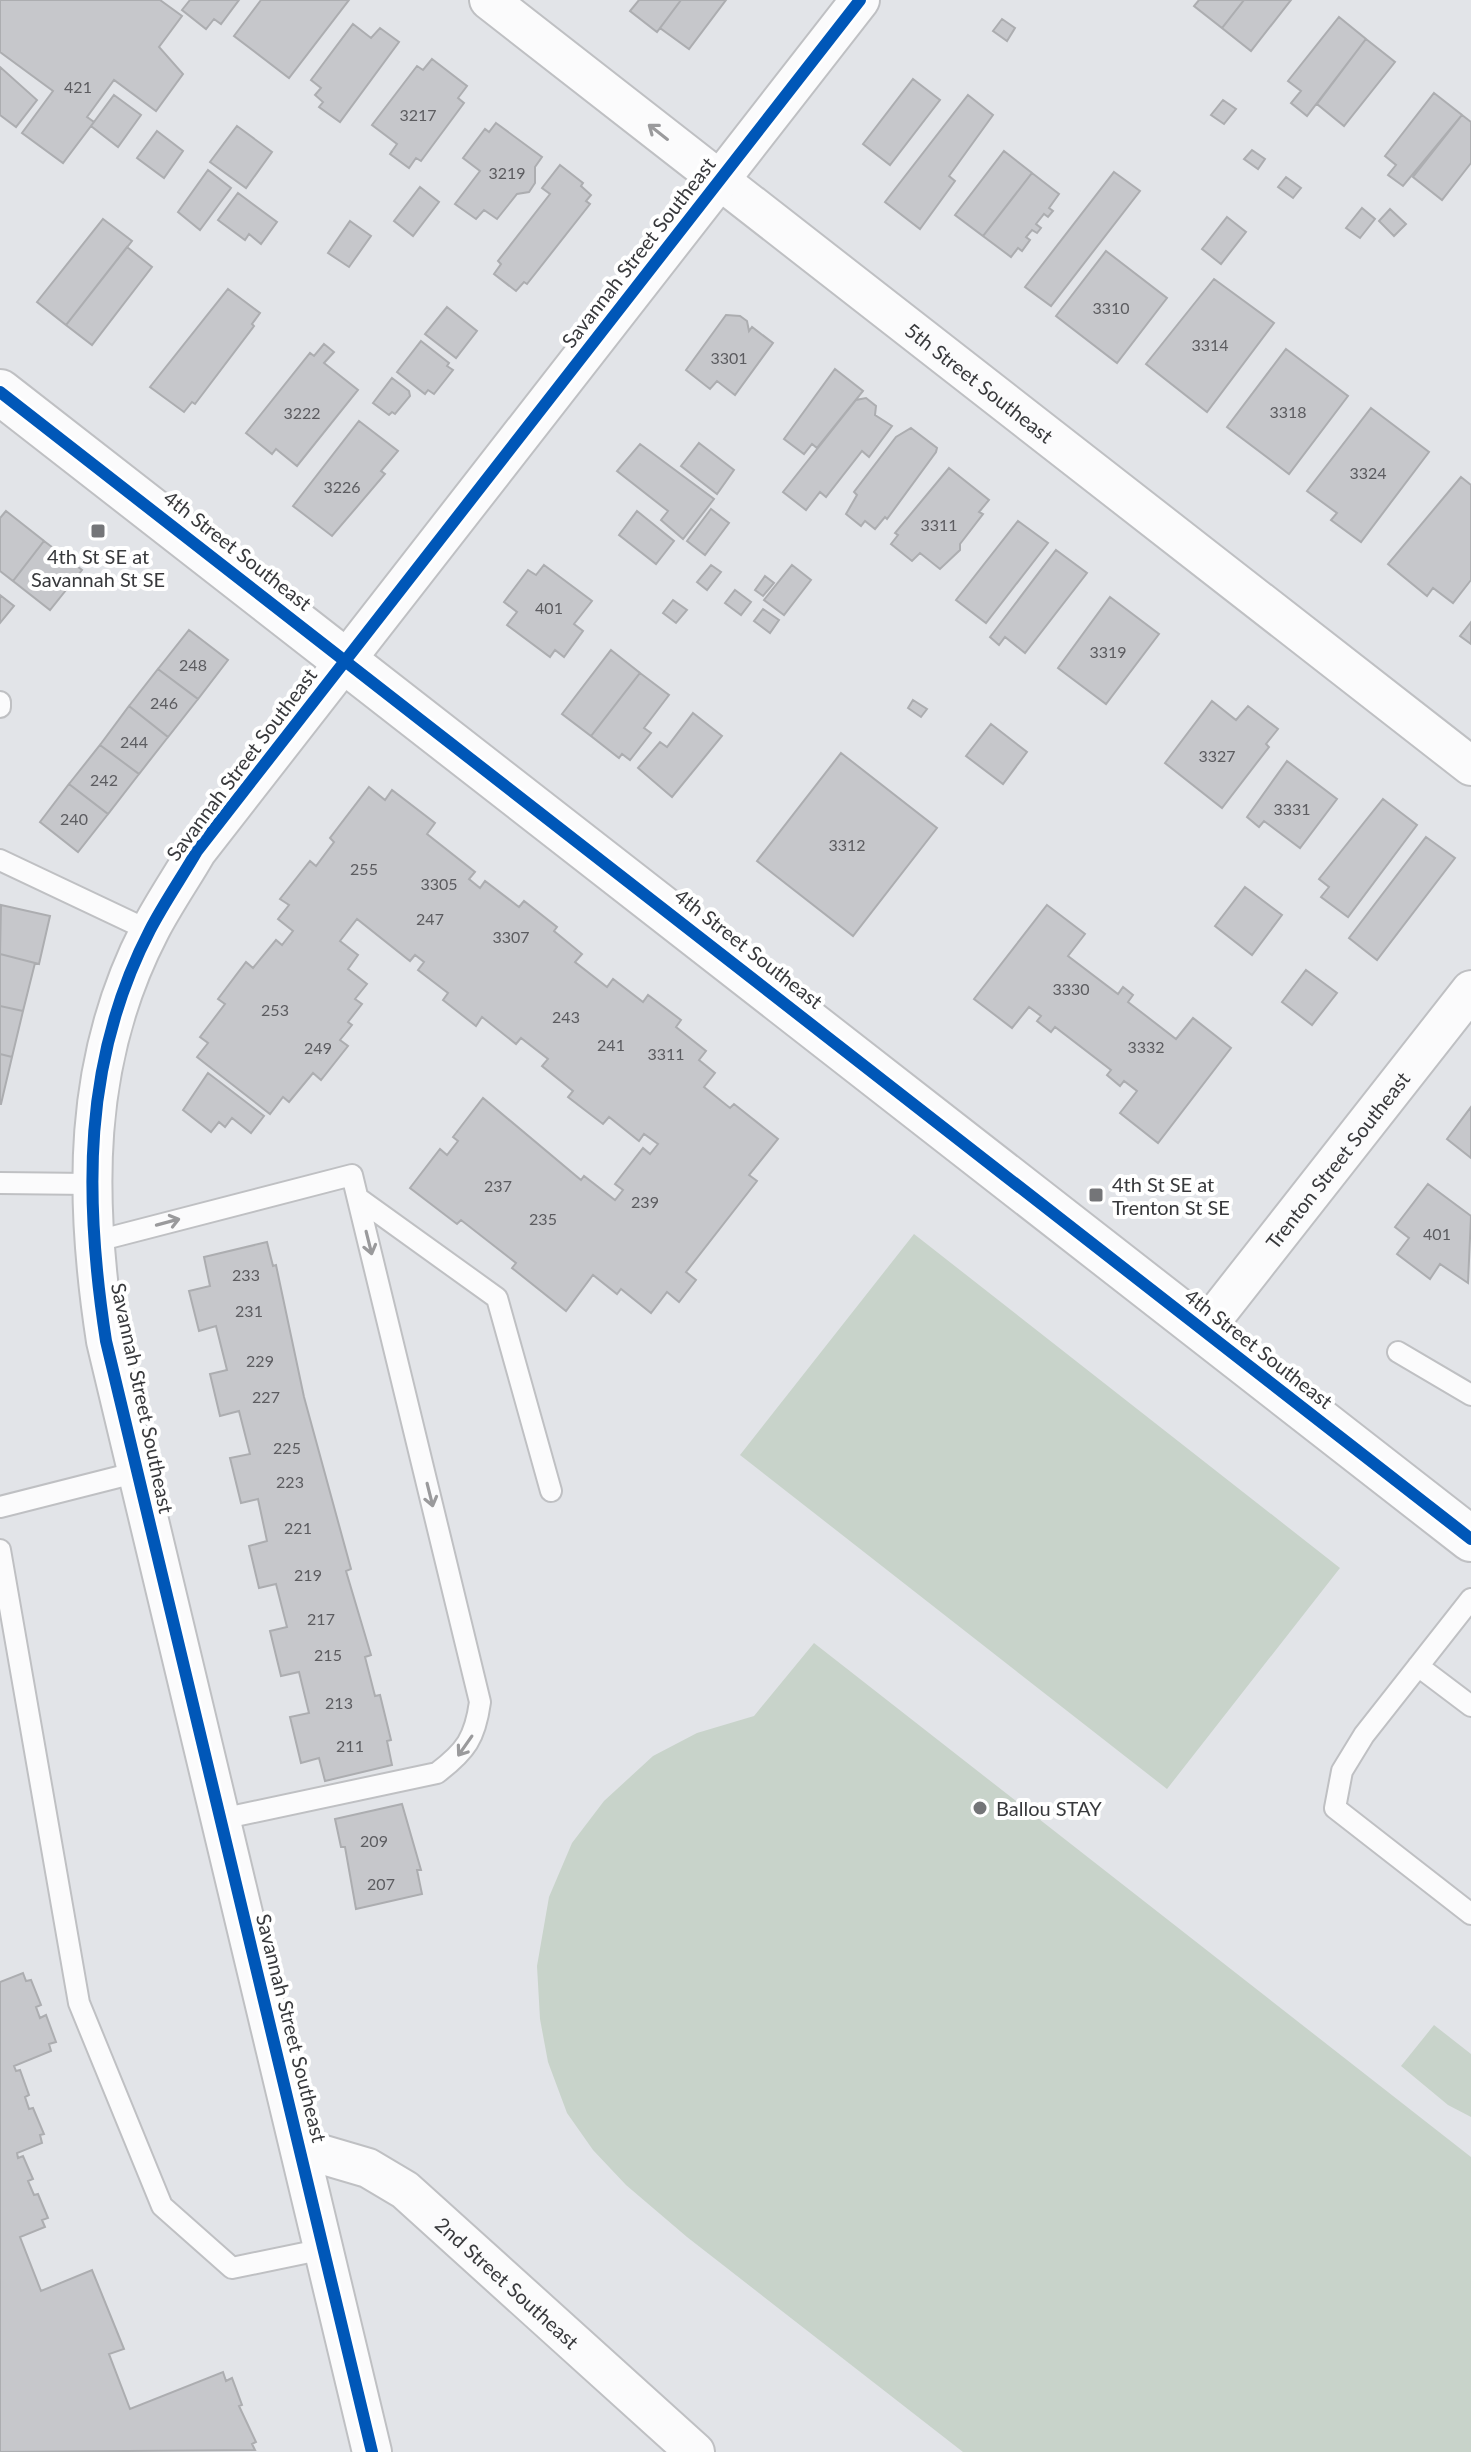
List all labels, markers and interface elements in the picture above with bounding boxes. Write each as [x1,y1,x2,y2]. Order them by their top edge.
house number: 421 [64,77,92,96]
house number: 3217 [399,105,437,124]
one-way arrow [648,123,669,140]
street label: Savannah Street Southeast [556,152,720,352]
house number: 3219 [488,163,526,182]
house number: 3310 [1092,298,1130,317]
street label: 5th Street Southeast [901,317,1058,448]
house number: 3314 [1191,335,1229,354]
house number: 3301 [710,348,748,367]
house number: 3318 [1269,402,1307,421]
house number: 3222 [283,403,321,422]
house number: 3324 [1349,463,1387,482]
house number: 3226 [323,477,361,496]
street label: 4th Street Southeast [159,485,317,615]
house number: 3311 [920,515,958,534]
marker: 4th St SE at Savannah St SE [89,522,107,540]
place label: 4th St SE at Savannah St SE [31,544,165,591]
house number: 401 [535,598,563,617]
house number: 3319 [1089,642,1127,661]
house number: 248 [179,655,207,674]
street label: Savannah Street Southeast [161,663,321,865]
house number: 246 [150,693,178,712]
house number: 244 [120,732,148,751]
house number: 3327 [1198,746,1236,765]
house number: 242 [90,770,118,789]
house number: 3331 [1273,799,1311,818]
house number: 240 [60,809,88,828]
house number: 3312 [828,835,866,854]
house number: 255 [350,859,378,878]
house number: 3305 [420,874,458,893]
street label: 4th Street Southeast [670,883,828,1013]
house number: 247 [416,909,444,928]
house number: 3307 [492,927,530,946]
house number: 3330 [1052,979,1090,998]
house number: 253 [261,1000,289,1019]
house number: 243 [552,1007,580,1026]
house number: 241 [597,1035,625,1054]
house number: 3332 [1127,1037,1165,1056]
house number: 249 [304,1038,332,1057]
house number: 3311 [647,1044,685,1063]
street label: Trenton Street Southeast [1260,1067,1414,1254]
place label: 4th St SE at Trenton St SE [1112,1172,1230,1219]
house number: 237 [484,1176,512,1195]
marker: 4th St SE at Trenton St SE [1087,1186,1105,1204]
house number: 239 [631,1192,659,1211]
house number: 235 [529,1209,557,1228]
one-way arrow [155,1214,181,1229]
house number: 401 [1423,1224,1451,1243]
one-way arrow [362,1229,377,1255]
house number: 233 [232,1265,260,1284]
street label: Savannah Street Southeast [107,1281,179,1515]
street label: 4th Street Southeast [1180,1283,1338,1413]
house number: 231 [235,1301,263,1320]
house number: 229 [246,1351,274,1370]
house number: 227 [252,1387,280,1406]
house number: 225 [273,1438,301,1457]
house number: 223 [276,1472,304,1491]
one-way arrow [423,1482,438,1508]
house number: 221 [284,1518,312,1537]
house number: 219 [294,1565,322,1584]
house number: 217 [307,1609,335,1628]
house number: 215 [314,1645,342,1664]
house number: 213 [325,1693,353,1712]
one-way arrow [457,1734,474,1756]
house number: 211 [336,1736,364,1755]
place label: Ballou STAY [996,1796,1102,1820]
marker: Ballou STAY [971,1799,989,1817]
house number: 209 [360,1831,388,1850]
house number: 207 [367,1874,395,1893]
street label: Savannah Street Southeast [252,1911,332,2145]
street label: 2nd Street Southeast [431,2212,584,2353]

